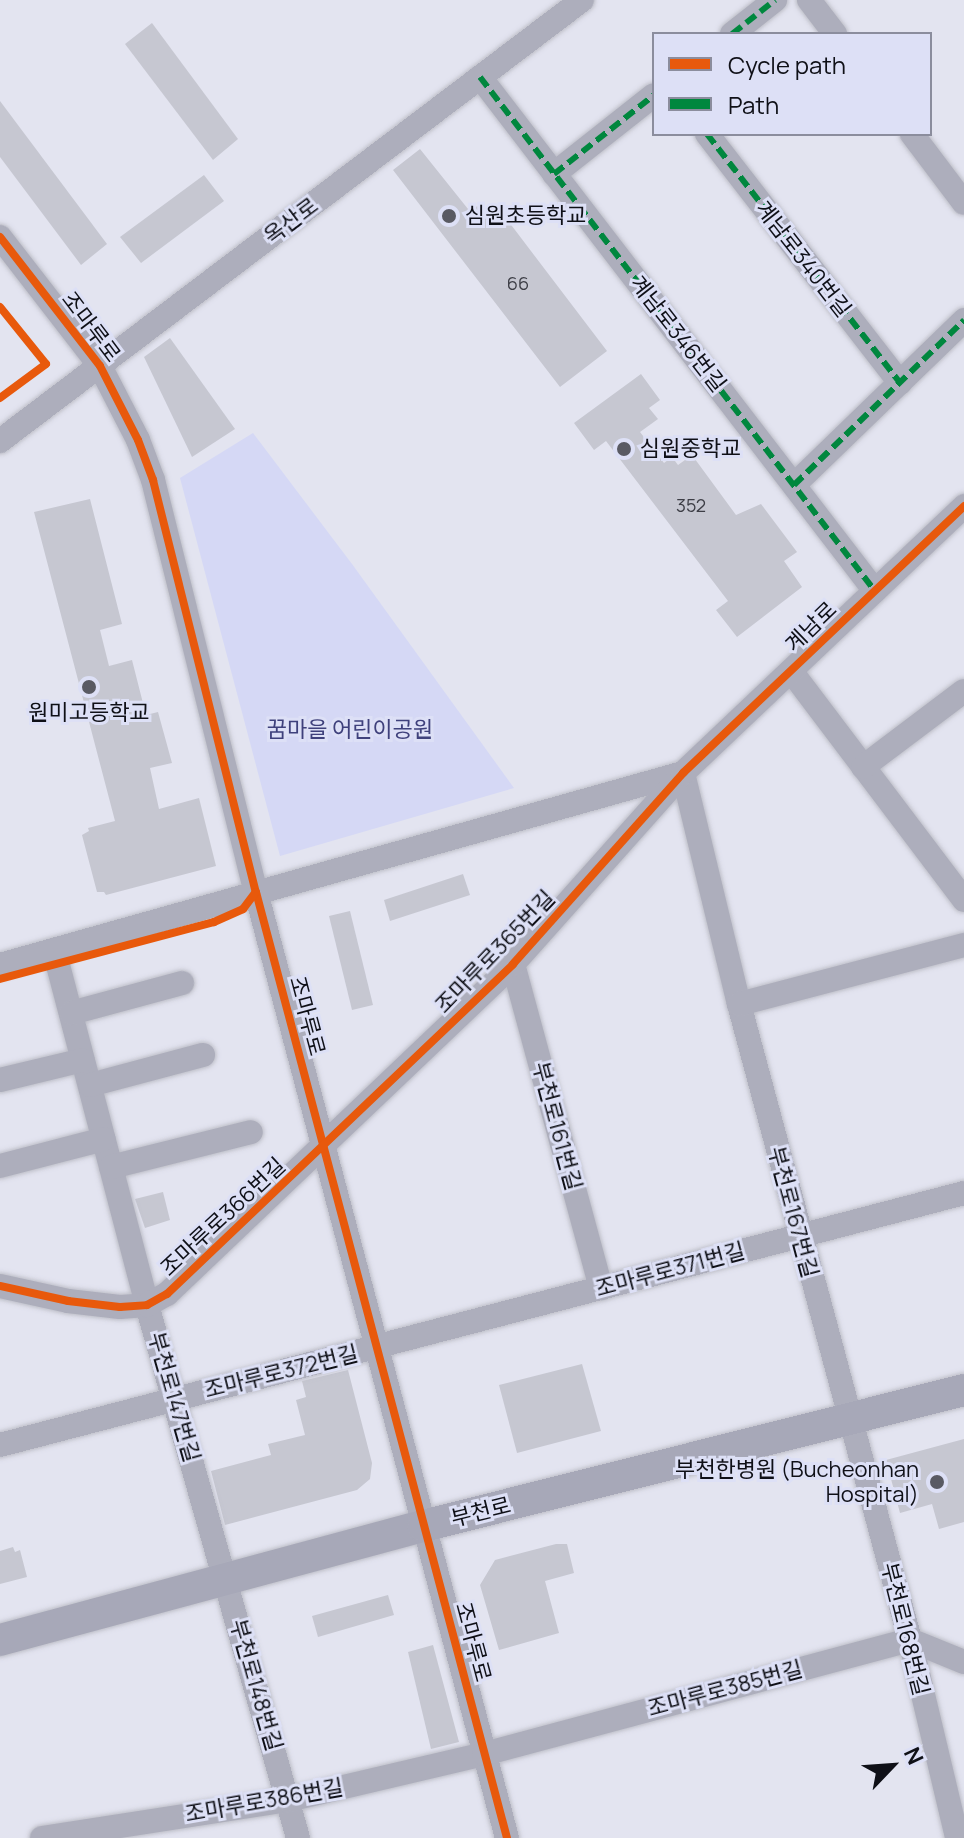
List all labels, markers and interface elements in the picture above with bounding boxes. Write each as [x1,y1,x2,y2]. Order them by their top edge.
legend [652,32,932,136]
text: Cycle path [728,48,846,81]
text: Path [728,88,779,121]
street label: 옥산로 [259,192,323,250]
street label: 계남로340번길 [750,196,856,322]
place label: 심원초등학교 [465,203,586,229]
marker: 심원초등학교 [440,207,458,225]
street label: 계남로346번길 [625,271,731,397]
house number: 66 [507,272,529,294]
street label: 조마루로 [56,287,126,367]
place label: 심원중학교 [640,436,741,462]
marker: 심원중학교 [615,440,633,458]
house number: 352 [676,494,706,516]
street label: 계남로 [780,596,842,658]
marker: 원미고등학교 [80,678,98,696]
place label: 원미고등학교 [28,700,150,726]
park label: 꿈마을 어린이공원 [267,717,433,743]
street label: 조마루로365번길 [430,885,560,1019]
street label: 조마루로 [284,973,330,1059]
street label: 부천로161번길 [527,1059,587,1193]
street label: 부천로167번길 [763,1144,823,1280]
street label: 조마루로366번길 [155,1152,291,1282]
street label: 조마루로371번길 [593,1237,747,1303]
street label: 부천로147번길 [143,1329,205,1465]
street label: 조마루로372번길 [202,1340,360,1404]
place label: 부천한병원 (Bucheonhan Hospital) [675,1456,919,1508]
marker: 부천한병원 (Bucheonhan Hospital) [926,1471,948,1493]
street label: 부천로 [448,1492,514,1532]
street label: 부천로168번길 [876,1560,934,1698]
street label: 조마루로 [450,1599,496,1685]
street label: 부천로148번길 [225,1616,287,1754]
street label: 조마루로385번길 [645,1656,805,1722]
north arrow [852,1726,932,1806]
text: N [897,1742,931,1769]
street label: 조마루로386번길 [183,1774,345,1828]

